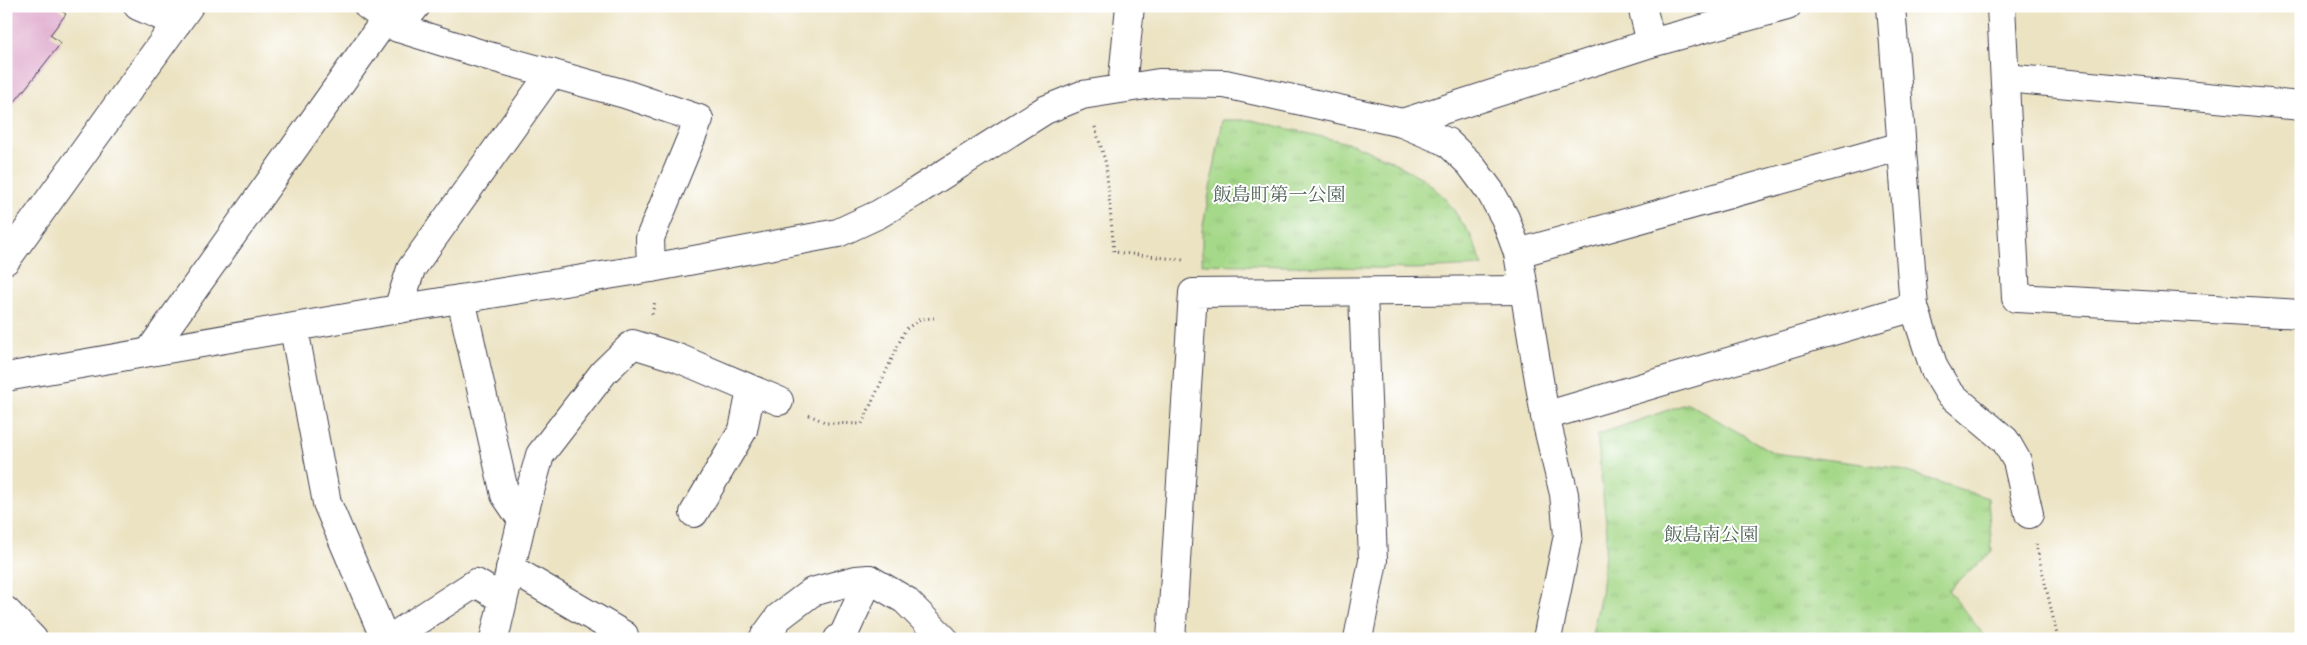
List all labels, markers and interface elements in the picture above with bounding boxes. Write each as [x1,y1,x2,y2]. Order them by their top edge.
park label: 飯島町第一公園 [1212,183,1346,210]
park label: 飯島南公園 [1663,523,1759,550]

